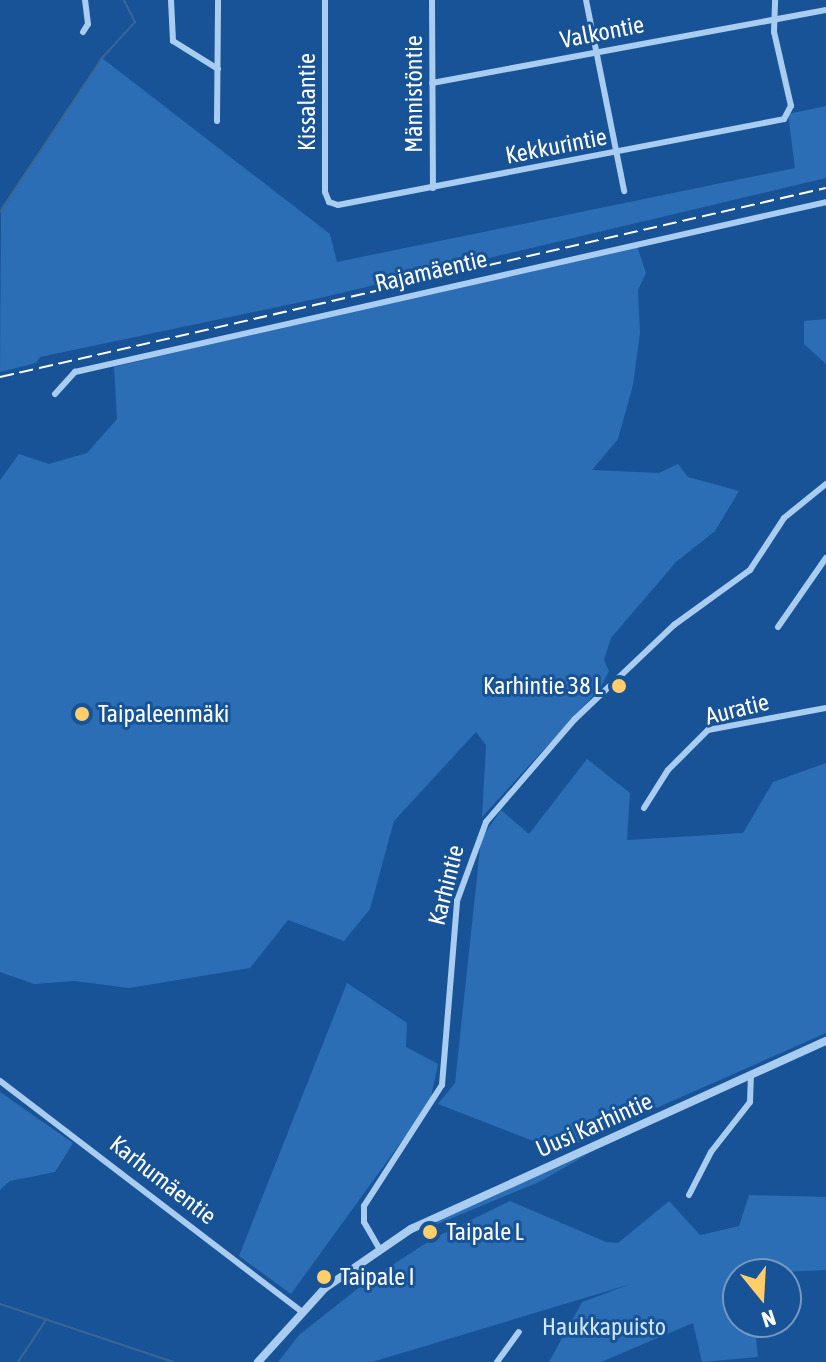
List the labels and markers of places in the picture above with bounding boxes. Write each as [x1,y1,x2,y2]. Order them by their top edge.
place label: Karhintie 38 L [483,672,603,700]
marker: Karhintie 38 L [610,677,628,695]
place label: Taipaleenmäki [98,700,229,728]
marker: Taipaleenmäki [73,705,91,723]
place label: Taipale L [446,1218,524,1246]
marker: Taipale L [421,1223,439,1241]
place label: Taipale I [340,1263,414,1291]
marker: Taipale I [315,1268,333,1286]

